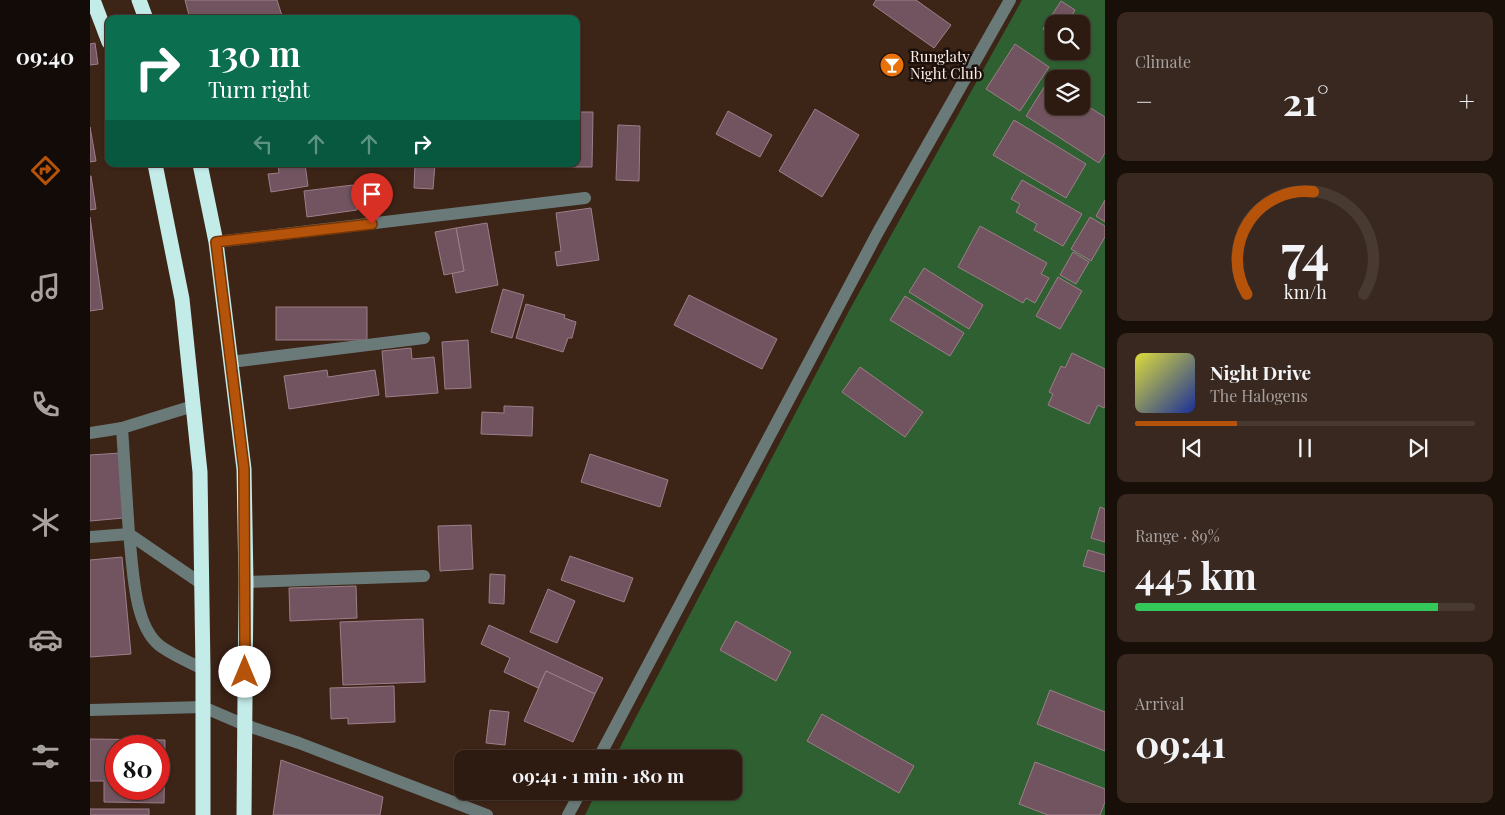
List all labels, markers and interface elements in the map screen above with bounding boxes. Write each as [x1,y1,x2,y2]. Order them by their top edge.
map controls [1045,15,1090,115]
button: search [1045,15,1090,60]
text: 130 m [208,29,301,76]
icon: right [125,35,190,100]
text: 09:40 [16,41,74,71]
place label: Runglaty Night Club [910,46,982,83]
text: Climate [1135,51,1191,72]
bar icon: Runglaty Night Club [879,52,905,78]
button: layers [1045,70,1090,115]
text: Turn right [208,74,310,104]
text: 21° [1283,75,1329,126]
text: − [1135,82,1153,119]
text: + [1459,82,1475,119]
icon: left [249,130,277,158]
icon: ahead [302,130,330,158]
icon: ahead [355,130,383,158]
icon: right [408,130,436,158]
icon: directions [28,153,63,188]
pin [351,173,393,224]
icon: arrive [358,180,386,208]
text: 74 [1281,217,1329,286]
icon: music [28,270,63,305]
text: km/h [1284,280,1327,303]
text: Night Drive [1210,359,1311,385]
text: The Halogens [1210,385,1308,406]
icon: phone [28,387,63,422]
icon: previous [1178,434,1206,462]
icon: pause [1291,434,1319,462]
icon: next [1404,434,1432,462]
icon: climate [28,505,63,540]
text: Range · 89% [1135,525,1220,546]
text: 445 km [1135,549,1257,600]
icon: car [28,622,63,657]
position arrow [218,645,270,697]
text: Arrival [1135,693,1184,714]
text: 09:41 [1135,717,1226,768]
speed limit sign: 80 [105,735,170,800]
icon: filters [28,739,63,774]
text: 09:41 · 1 min · 180 m [512,762,684,788]

